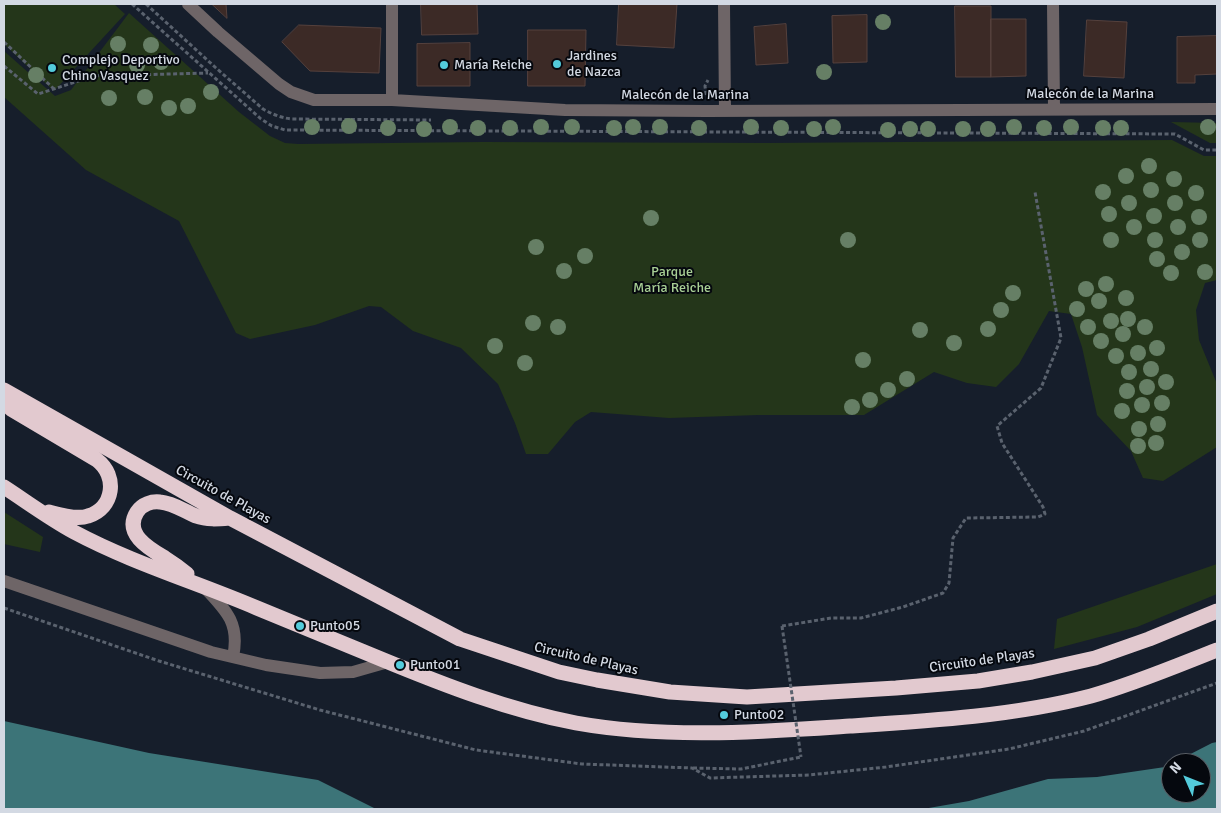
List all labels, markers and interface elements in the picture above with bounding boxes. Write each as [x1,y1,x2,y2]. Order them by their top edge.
place label: Jardines de Nazca [567,48,621,80]
place label: Complejo Deportivo Chino Vasquez [62,52,180,84]
place label: María Reiche [454,57,532,73]
marker: Jardines de Nazca [551,58,563,70]
marker: María Reiche [438,59,450,71]
marker: Complejo Deportivo Chino Vasquez [46,62,58,74]
street label: Malecón de la Marina [1026,86,1154,102]
street label: Malecón de la Marina [621,87,749,103]
park label: Parque María Reiche [633,264,711,296]
street label: Circuito de Playas [172,462,274,528]
place label: Punto05 [310,618,360,634]
marker: Punto05 [294,620,306,632]
street label: Circuito de Playas [532,639,640,679]
street label: Circuito de Playas [928,645,1036,677]
place label: Punto01 [410,657,460,673]
marker: Punto01 [394,659,406,671]
place label: Punto02 [734,707,784,723]
marker: Punto02 [718,709,730,721]
north arrow [1161,753,1211,803]
text: N [1166,759,1185,777]

